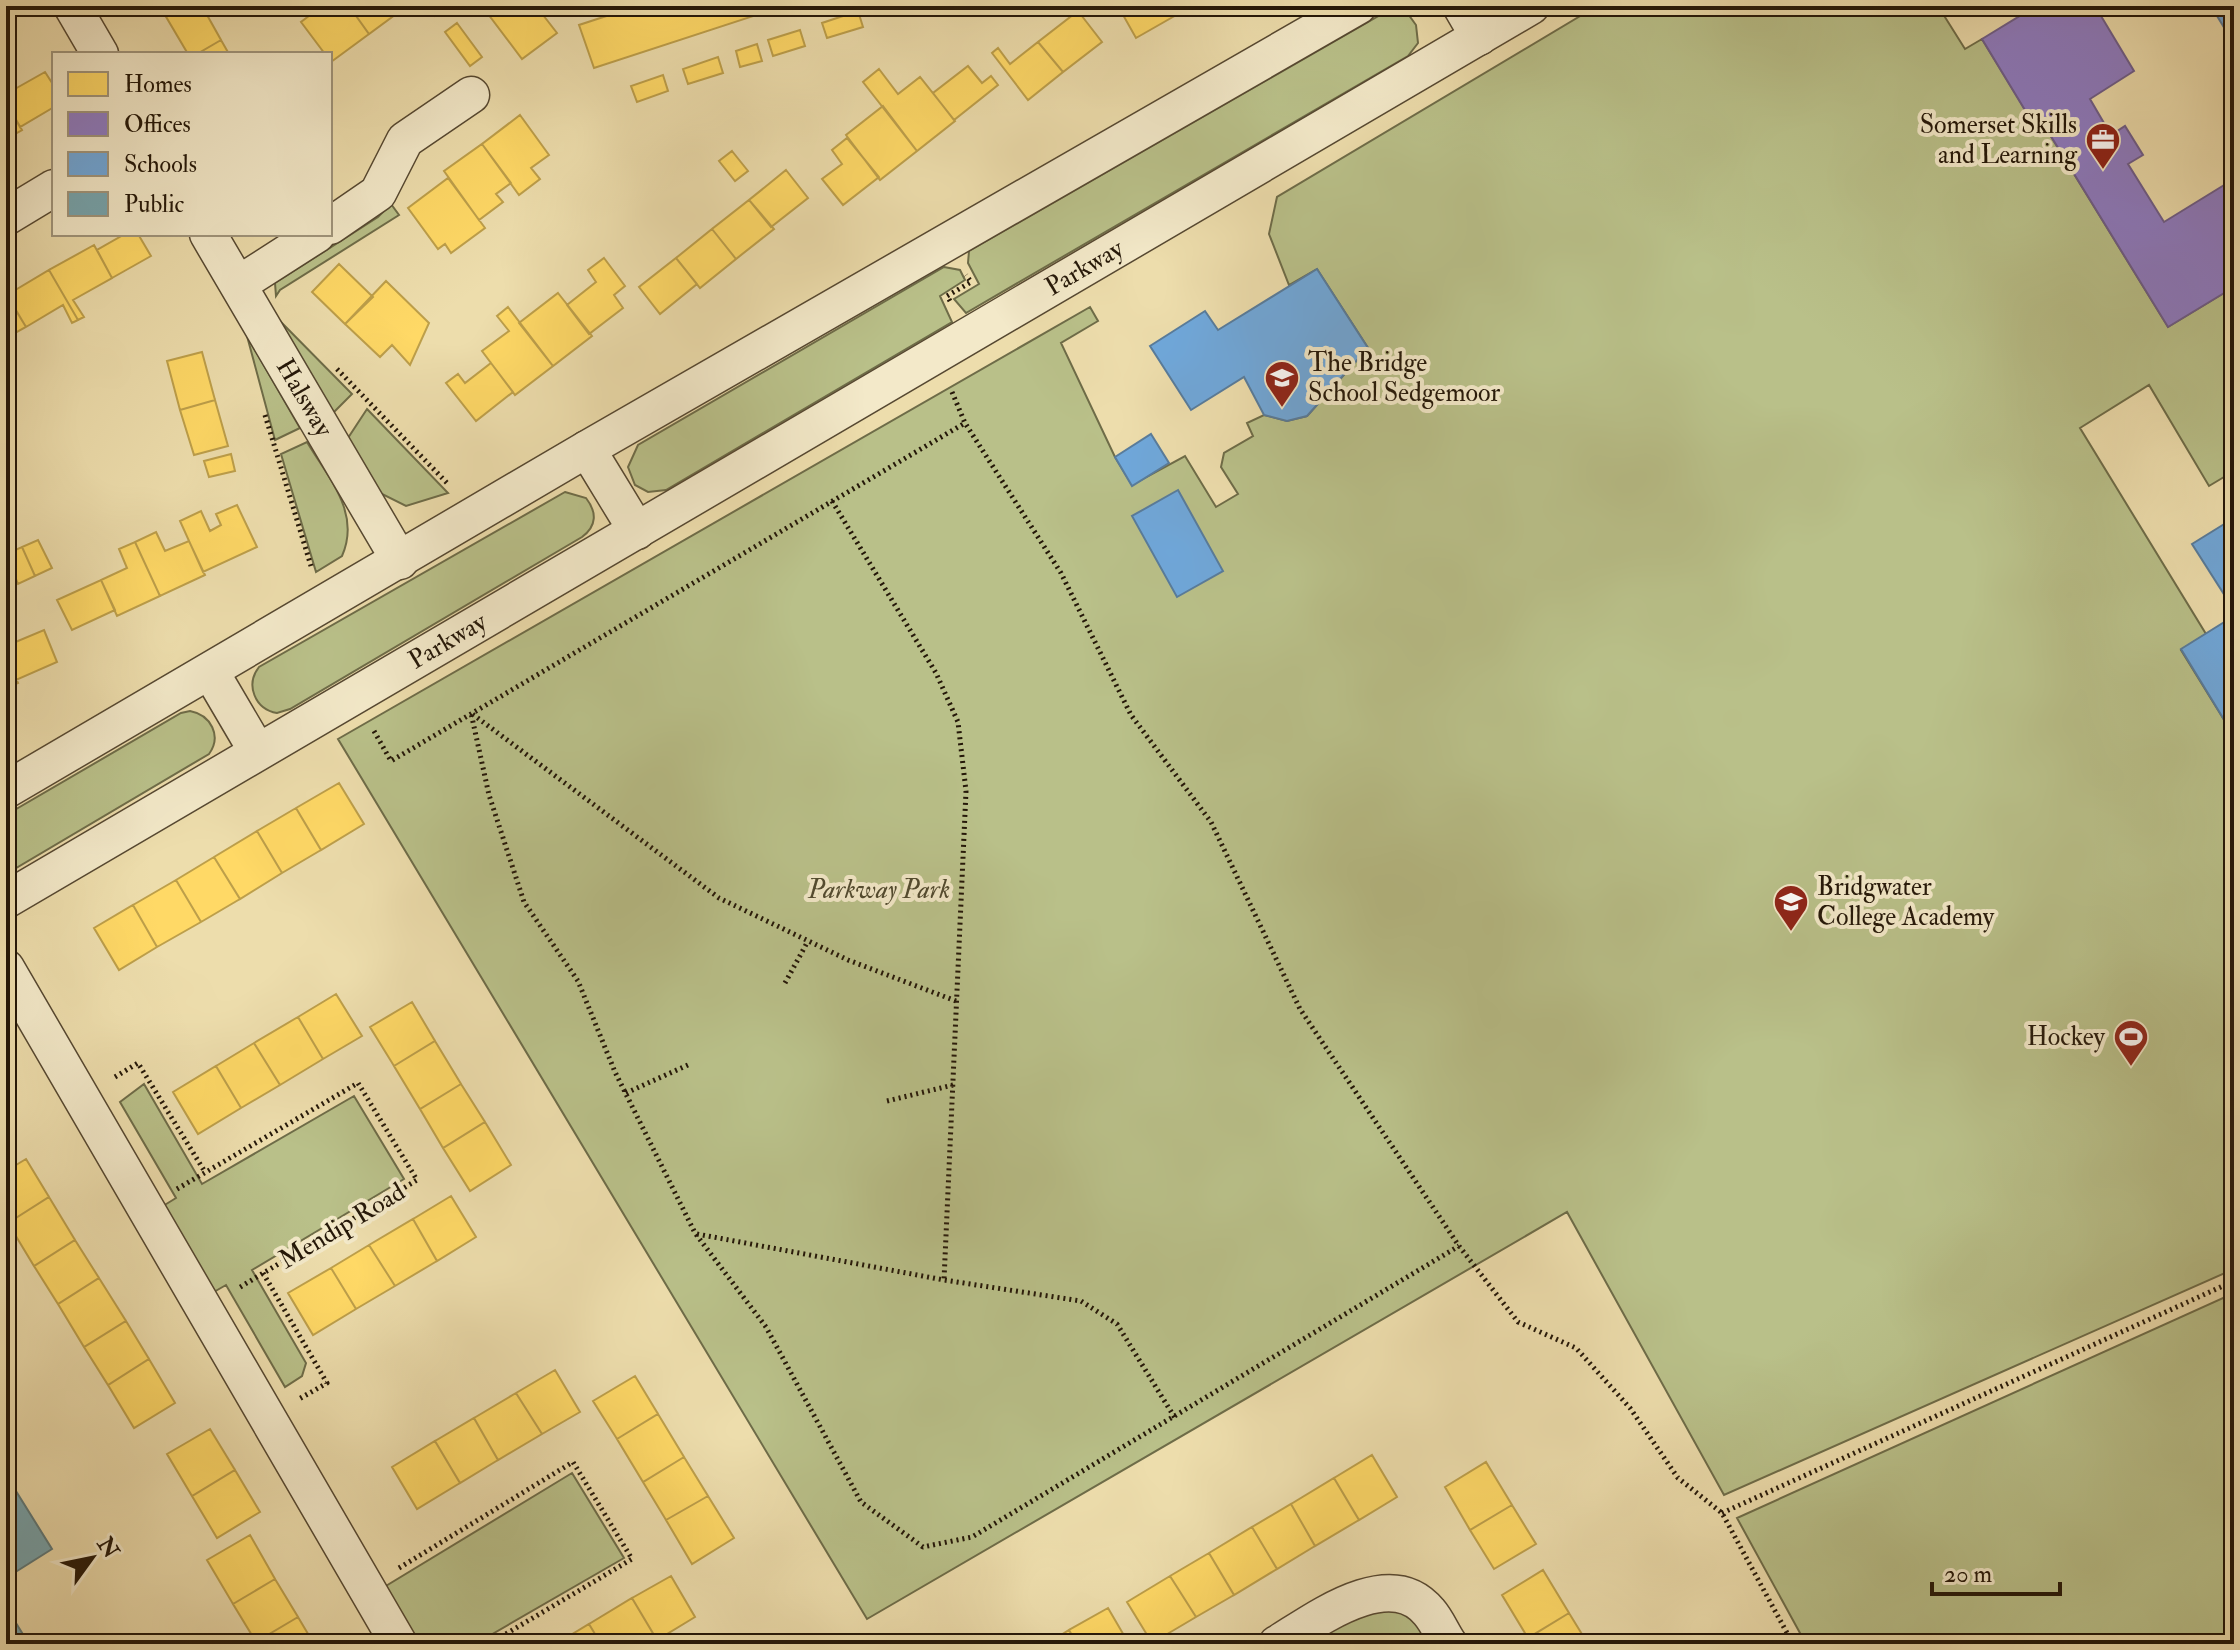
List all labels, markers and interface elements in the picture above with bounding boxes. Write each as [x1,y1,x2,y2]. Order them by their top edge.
legend [52,52,332,236]
text: Homes [124,69,192,100]
text: Offices [124,109,191,140]
place label: Somerset Skills and Learning [1920,109,2078,171]
office icon: Somerset Skills and Learning [2084,121,2122,171]
text: Schools [124,149,197,180]
text: Public [124,189,184,220]
street label: Parkway [1040,232,1130,303]
place label: The Bridge School Sedgemoor [1308,347,1501,409]
street label: Halsway [269,353,340,443]
school or university icon: The Bridge School Sedgemoor [1263,359,1301,409]
street label: Parkway [403,605,493,676]
place label: Bridgwater College Academy [1817,871,1995,933]
park label: Parkway Park [807,874,950,906]
school or university icon: Bridgwater College Academy [1772,883,1810,933]
sports icon: Hockey [2112,1018,2150,1068]
place label: Hockey [2027,1021,2106,1053]
street label: Mendip Road [273,1176,412,1277]
north arrow [52,1518,132,1598]
text: N [90,1531,125,1564]
scale bar [1932,1546,2060,1596]
text: 20 m [1944,1559,1993,1590]

